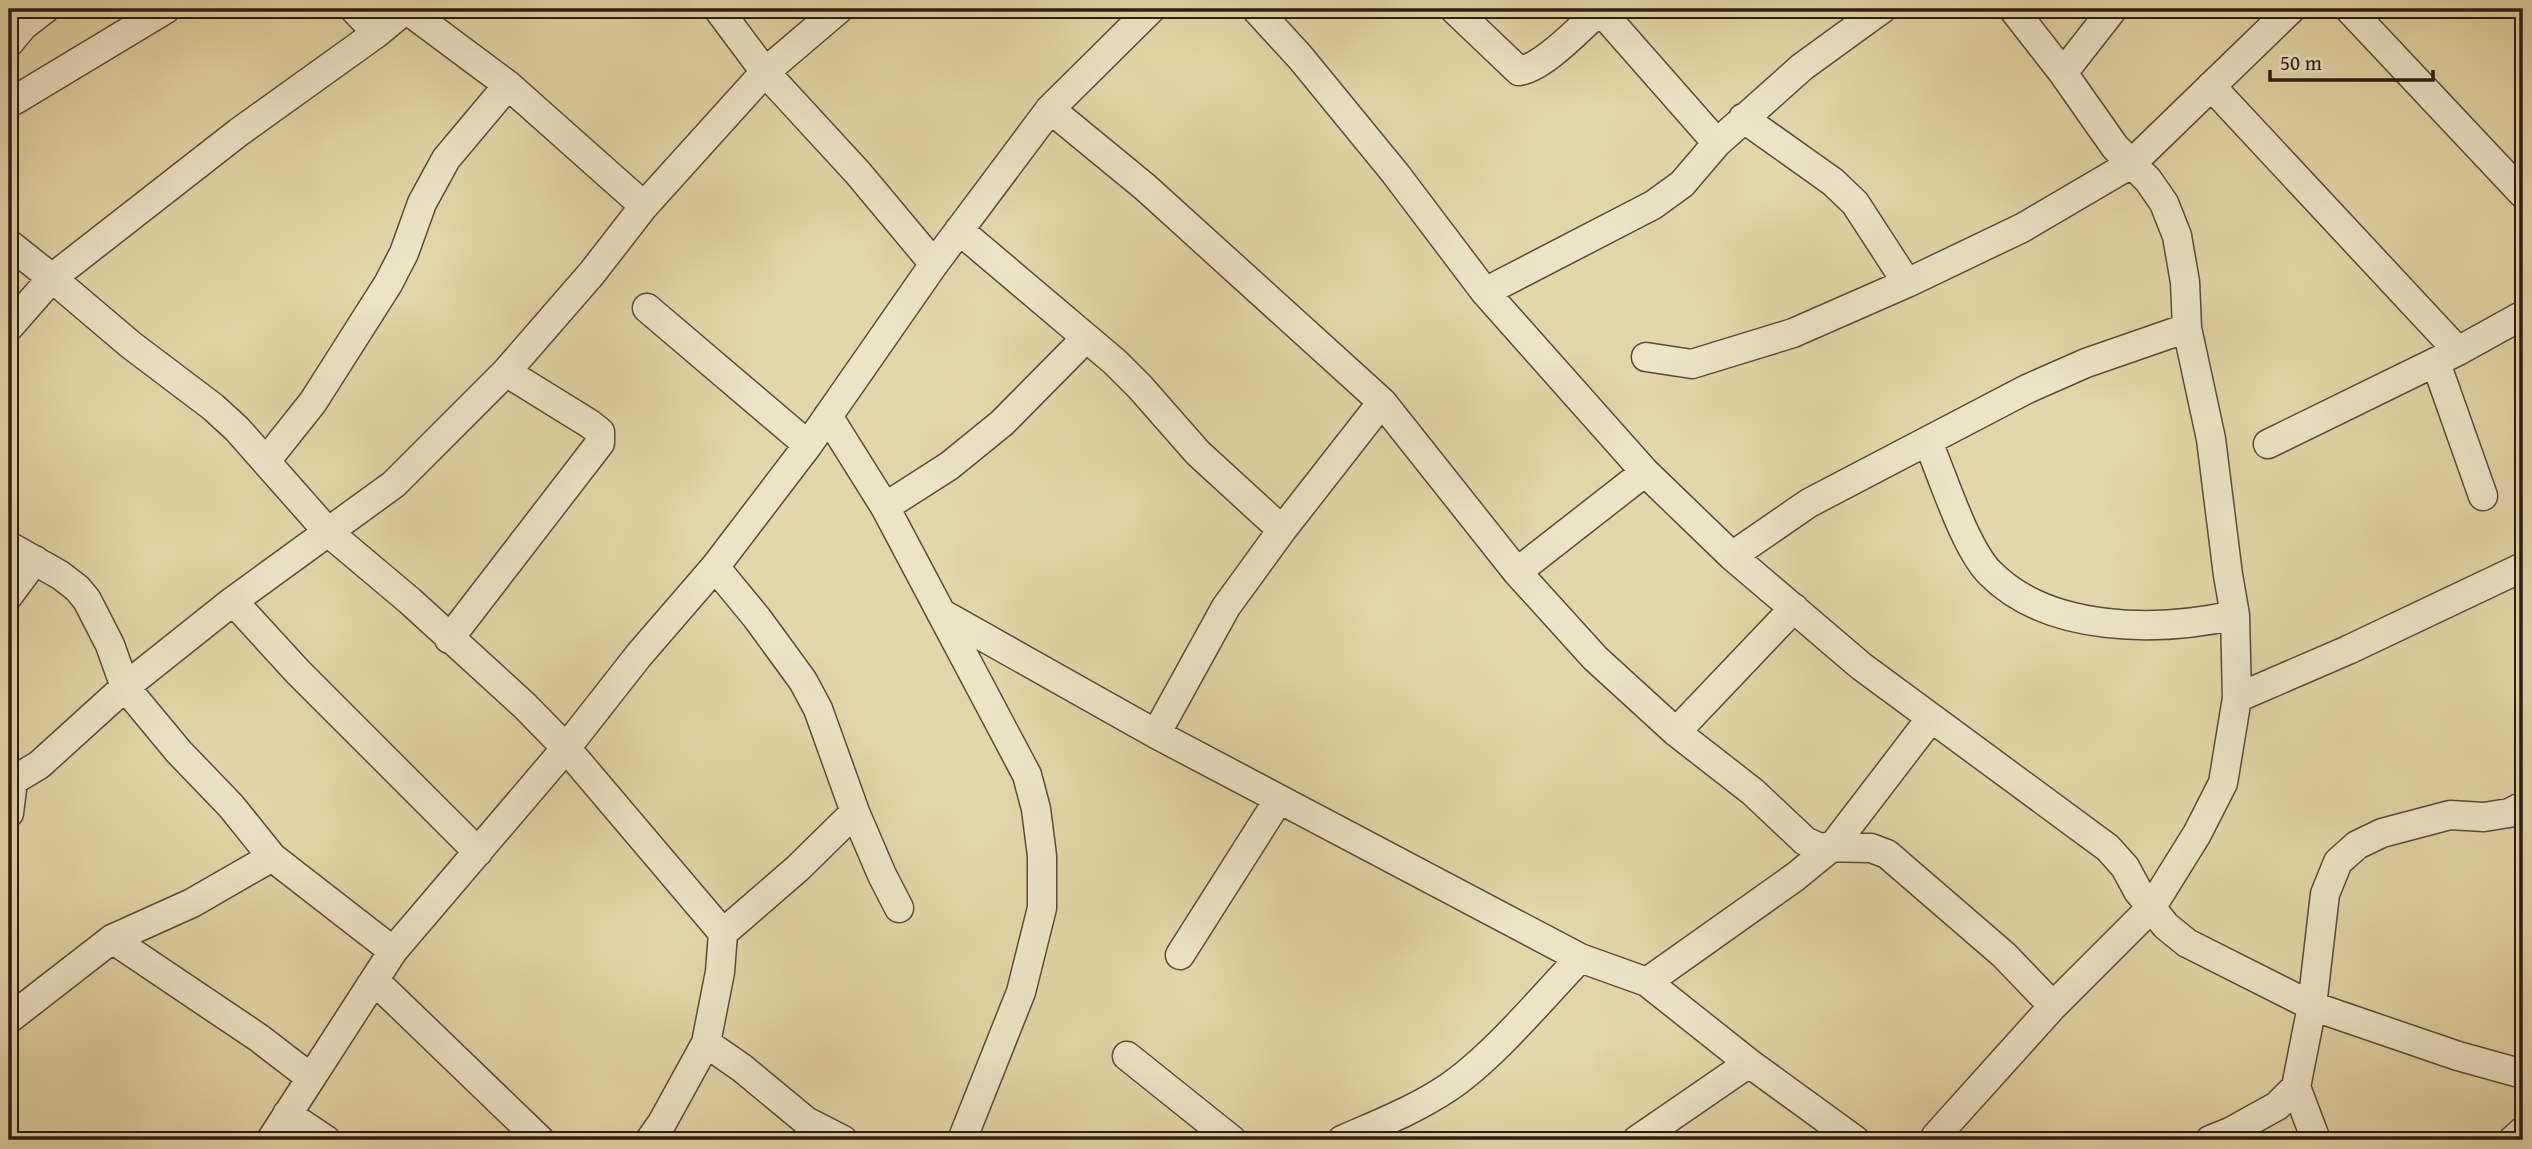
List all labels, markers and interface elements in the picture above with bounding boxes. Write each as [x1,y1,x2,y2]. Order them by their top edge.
scale bar [2270,38,2432,82]
text: 50 m [2280,47,2322,78]

